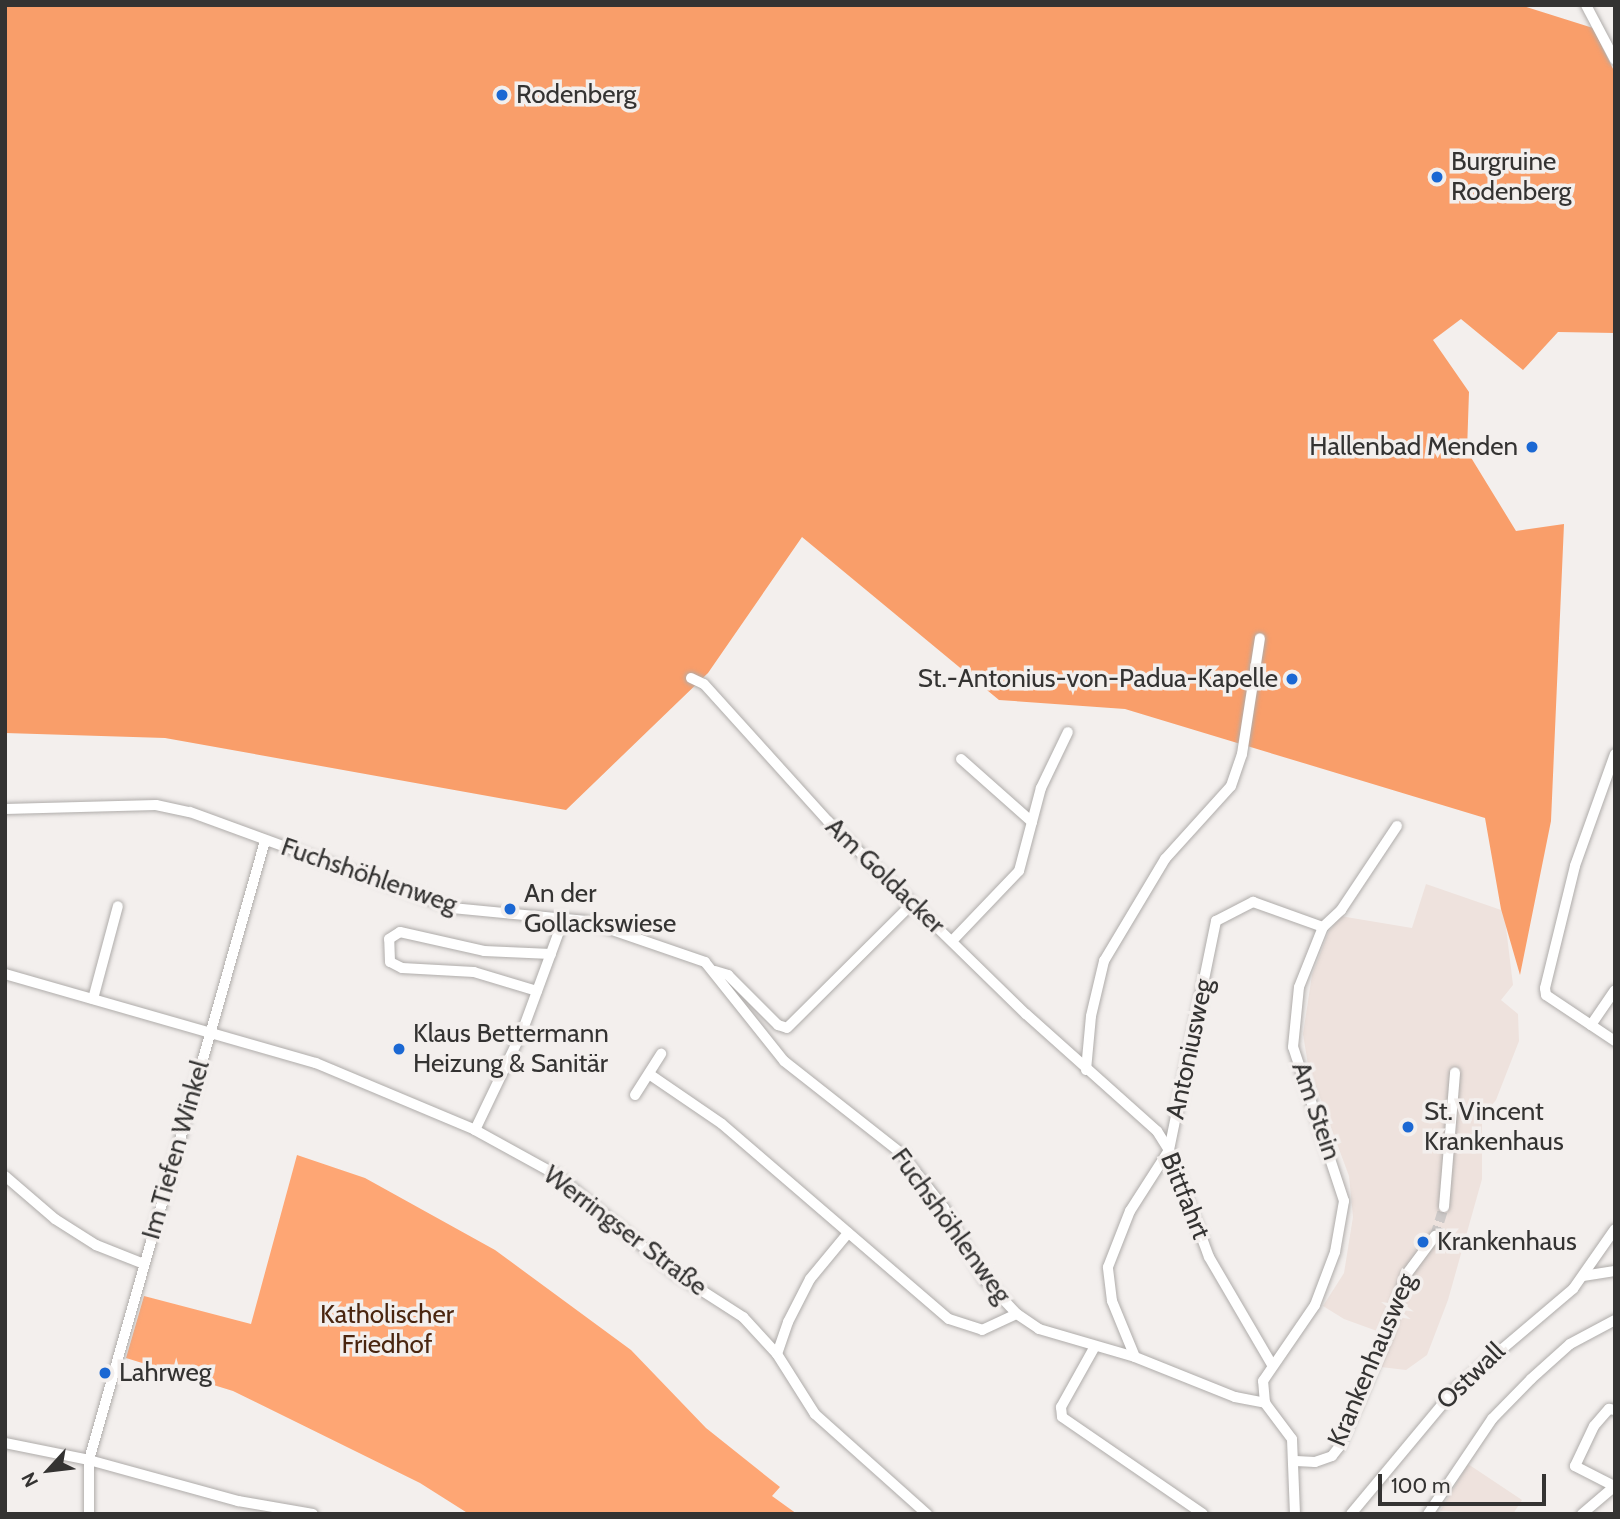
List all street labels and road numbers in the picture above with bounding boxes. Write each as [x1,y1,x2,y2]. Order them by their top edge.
street label: Am Goldacker [819,811,951,941]
street label: Fuchshöhlenweg [277,831,461,921]
street label: Antoniusweg [1160,976,1220,1122]
street label: Im Tiefen Winkel [136,1057,216,1243]
street label: Am Stein [1285,1058,1347,1164]
street label: Fuchshöhlenweg [884,1142,1018,1310]
street label: Bittfahrt [1154,1148,1216,1244]
street label: Werringser Straße [537,1159,713,1303]
street label: Krankenhausweg [1322,1269,1422,1451]
street label: Ostwall [1430,1336,1512,1416]

